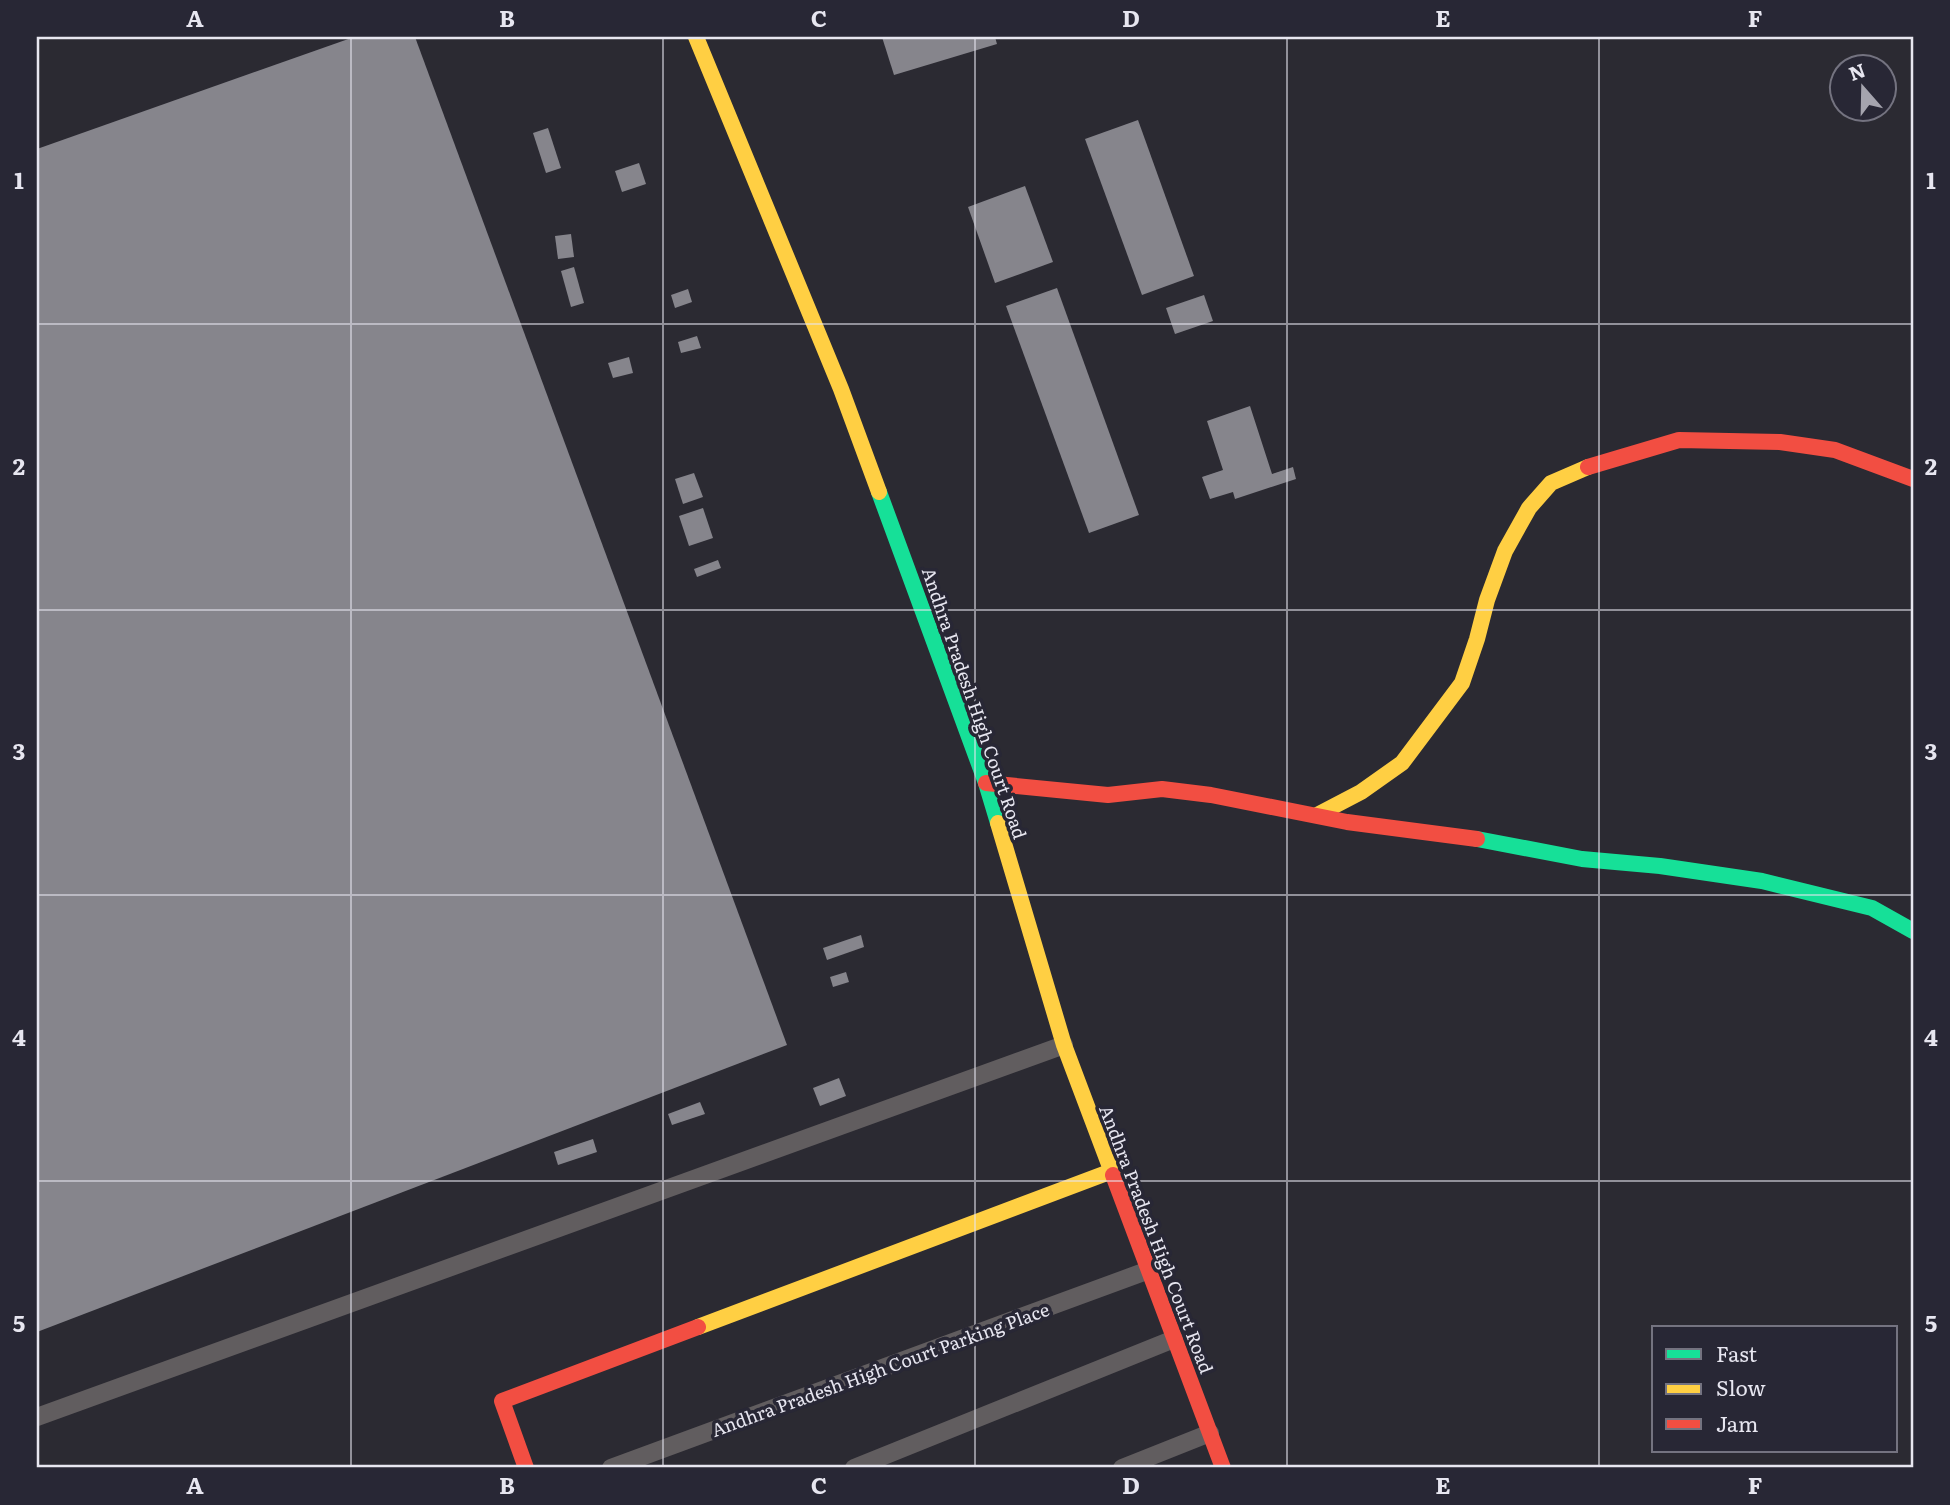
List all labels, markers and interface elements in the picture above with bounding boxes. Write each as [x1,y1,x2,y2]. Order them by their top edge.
text: A [186,0,204,34]
text: B [499,0,515,34]
text: C [811,0,827,34]
text: D [1122,0,1140,34]
text: E [1435,0,1451,34]
text: F [1748,0,1763,34]
north arrow [1828,52,1898,122]
text: N [1845,55,1869,87]
text: 1 [14,162,24,196]
text: 1 [1926,162,1936,196]
text: 2 [13,448,25,482]
text: 2 [1925,448,1937,482]
street label: Andhra Pradesh High Court Road [916,564,1034,842]
text: 3 [13,733,25,767]
text: 3 [1925,733,1937,767]
text: 4 [12,1019,26,1053]
text: 4 [1924,1019,1938,1053]
street label: Andhra Pradesh High Court Road [1093,1101,1221,1377]
street label: Andhra Pradesh High Court Parking Place [707,1295,1053,1443]
text: 5 [13,1305,25,1339]
text: 5 [1925,1305,1937,1339]
legend [1652,1326,1898,1452]
text: Fast [1716,1337,1757,1368]
text: Slow [1716,1371,1766,1402]
text: Jam [1716,1407,1758,1438]
text: A [186,1467,204,1501]
text: B [499,1467,515,1501]
text: C [811,1467,827,1501]
text: D [1122,1467,1140,1501]
text: E [1435,1467,1451,1501]
text: F [1748,1467,1763,1501]

